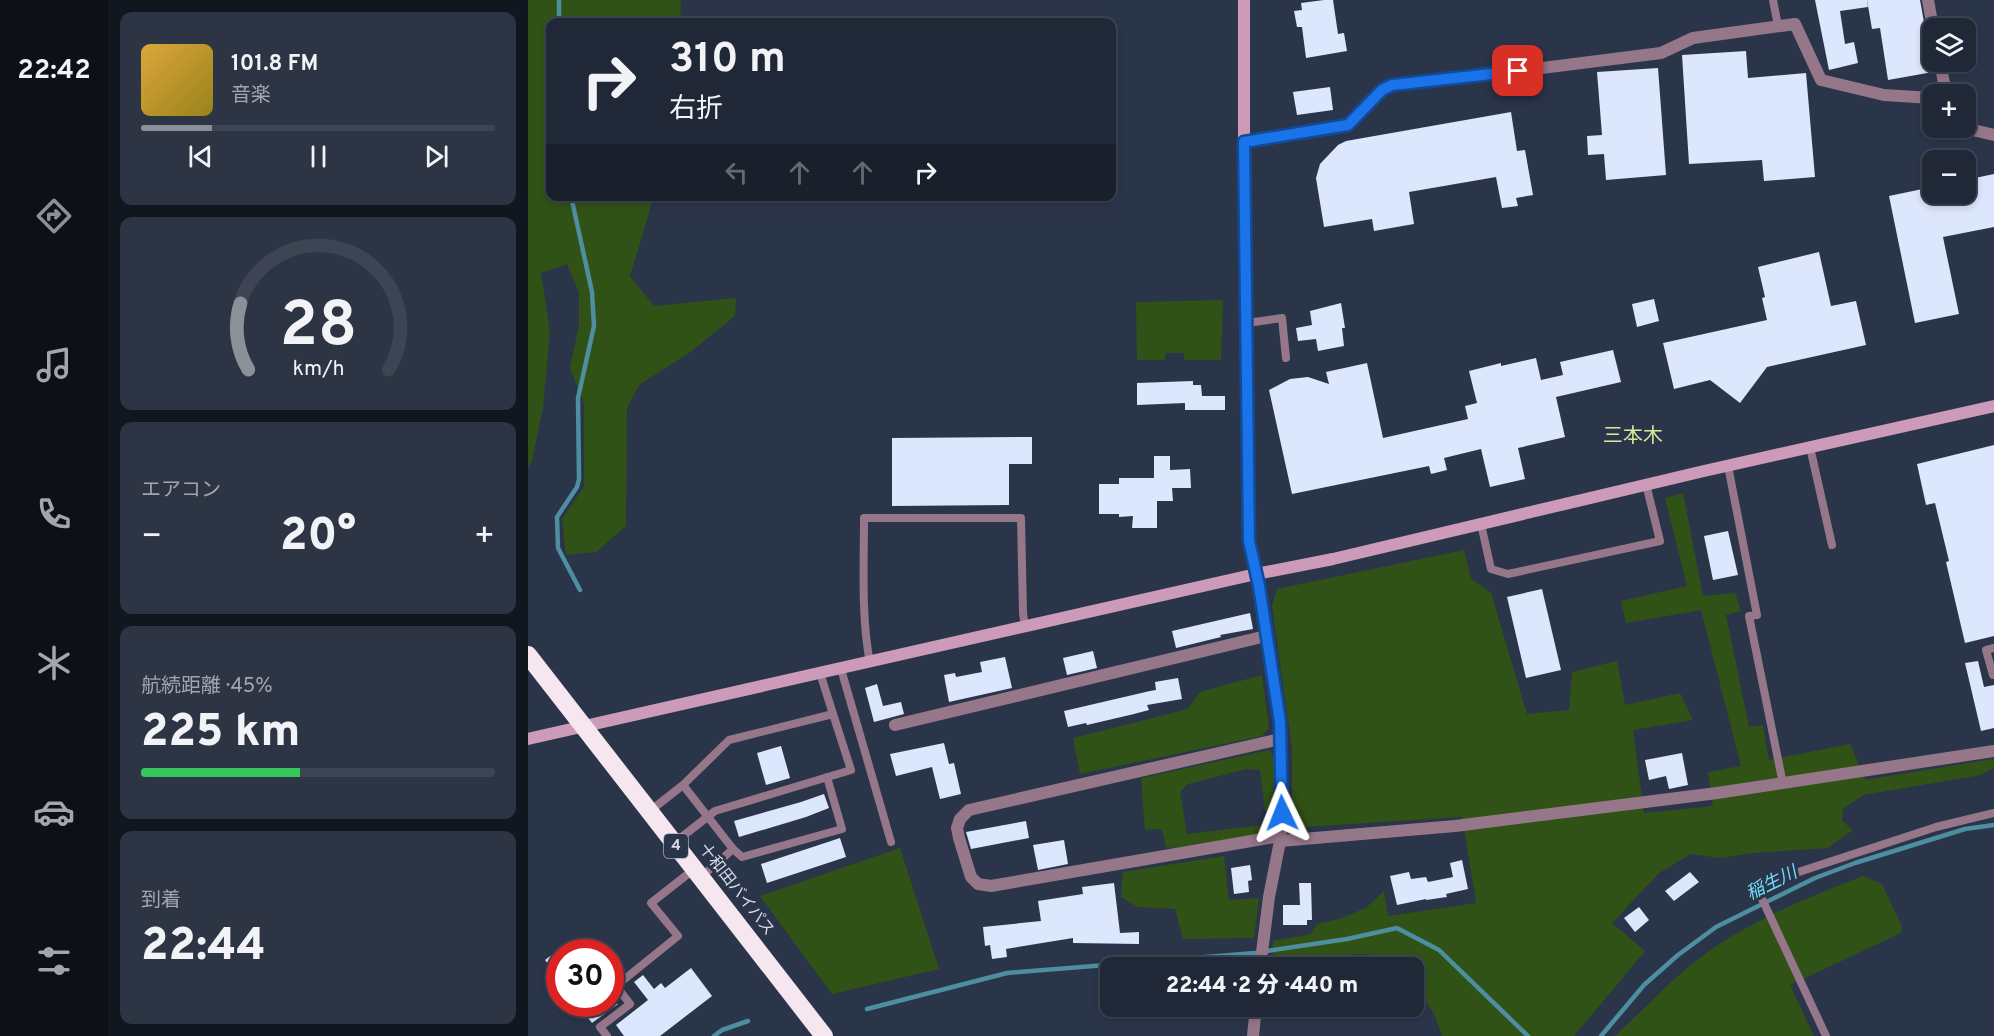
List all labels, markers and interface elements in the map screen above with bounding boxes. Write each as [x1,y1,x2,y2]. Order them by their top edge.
map controls [1922,18,1976,204]
button: layers [1922,18,1976,72]
text: 310 m [669,34,786,87]
icon: right [570,42,648,120]
pin [1492,45,1543,96]
text: 101.8 FM [231,51,318,78]
text: 22:42 [17,54,91,88]
icon: arrive [1501,54,1534,87]
text: 音楽 [231,83,271,109]
button: + [1922,84,1976,138]
text: 右折 [669,93,723,127]
icon: previous [184,140,217,173]
icon: pause [302,140,335,173]
icon: next [420,140,453,173]
button: − [1922,150,1976,204]
icon: left [720,156,753,189]
icon: ahead [783,156,816,189]
icon: ahead [846,156,879,189]
icon: right [909,156,942,189]
icon: directions [33,195,75,237]
text: 28 [279,289,357,368]
icon: music [33,344,75,386]
text: km/h [292,357,344,384]
district label: 三本木 [1603,424,1663,450]
text: エアコン [141,478,221,504]
icon: phone [33,493,75,535]
text: 20° [280,509,356,566]
text: − [141,517,162,559]
text: + [474,517,495,559]
icon: climate [33,642,75,684]
text: 航続距離 · 45% [141,674,273,700]
text: 225 km [141,705,300,762]
position arrow [1250,781,1314,845]
icon: car [33,791,75,833]
road number: 4 [664,834,688,858]
street label: 十和田バイパス [694,840,778,940]
water label: 稲生川 [1743,861,1803,906]
text: 到着 [141,888,181,914]
text: 22:44 [141,919,266,976]
speed limit sign: 30 [546,939,624,1017]
icon: filters [33,940,75,982]
text: 22:44 · 2 分 · 440 m [1166,973,1358,1000]

